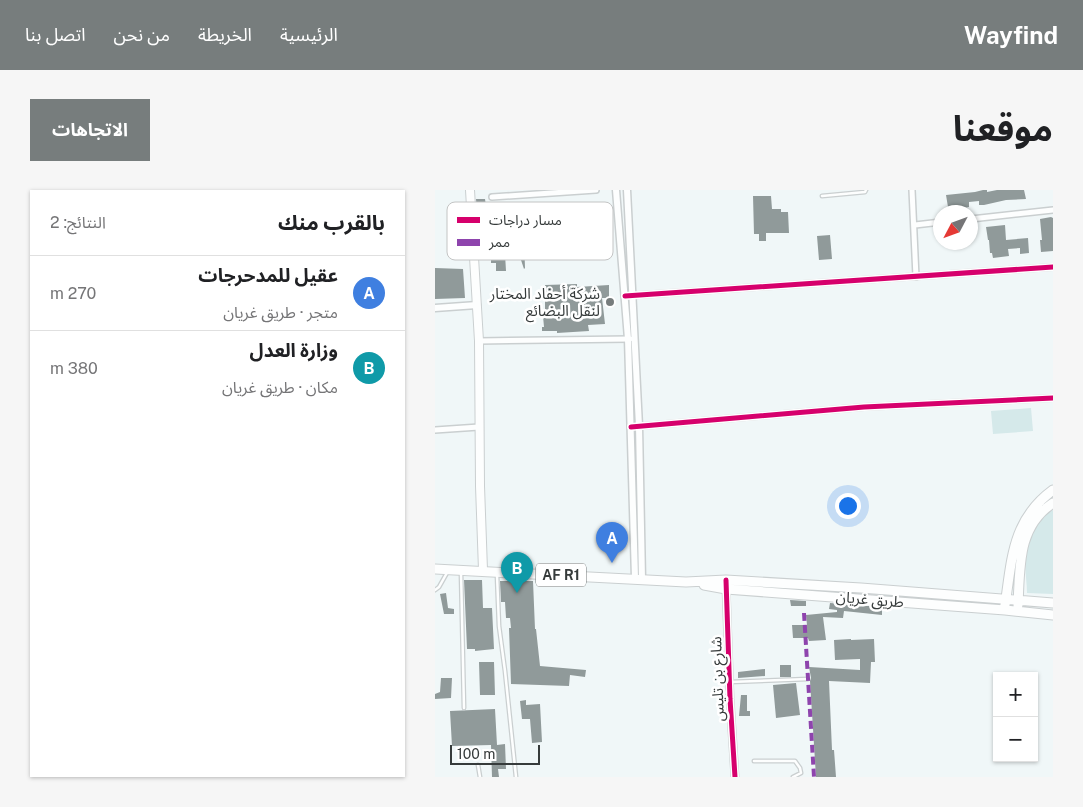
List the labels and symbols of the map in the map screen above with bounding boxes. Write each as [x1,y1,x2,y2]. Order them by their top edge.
legend [447,202,613,260]
north arrow [933,205,978,250]
text: مسار دراجات [489,212,562,229]
text: ممر [488,234,510,251]
place label: شركة أحفاد المختار لنقل البضائع [489,285,600,323]
marker: شركة أحفاد المختار لنقل البضائع [604,296,616,308]
your location [835,493,861,519]
pin: A [596,522,628,563]
pin: B [501,552,533,593]
road number: AF R1 [536,564,586,586]
street label: طريق غريان [835,588,905,612]
street label: شارع بن تليس [707,636,731,722]
scale bar [450,742,540,765]

